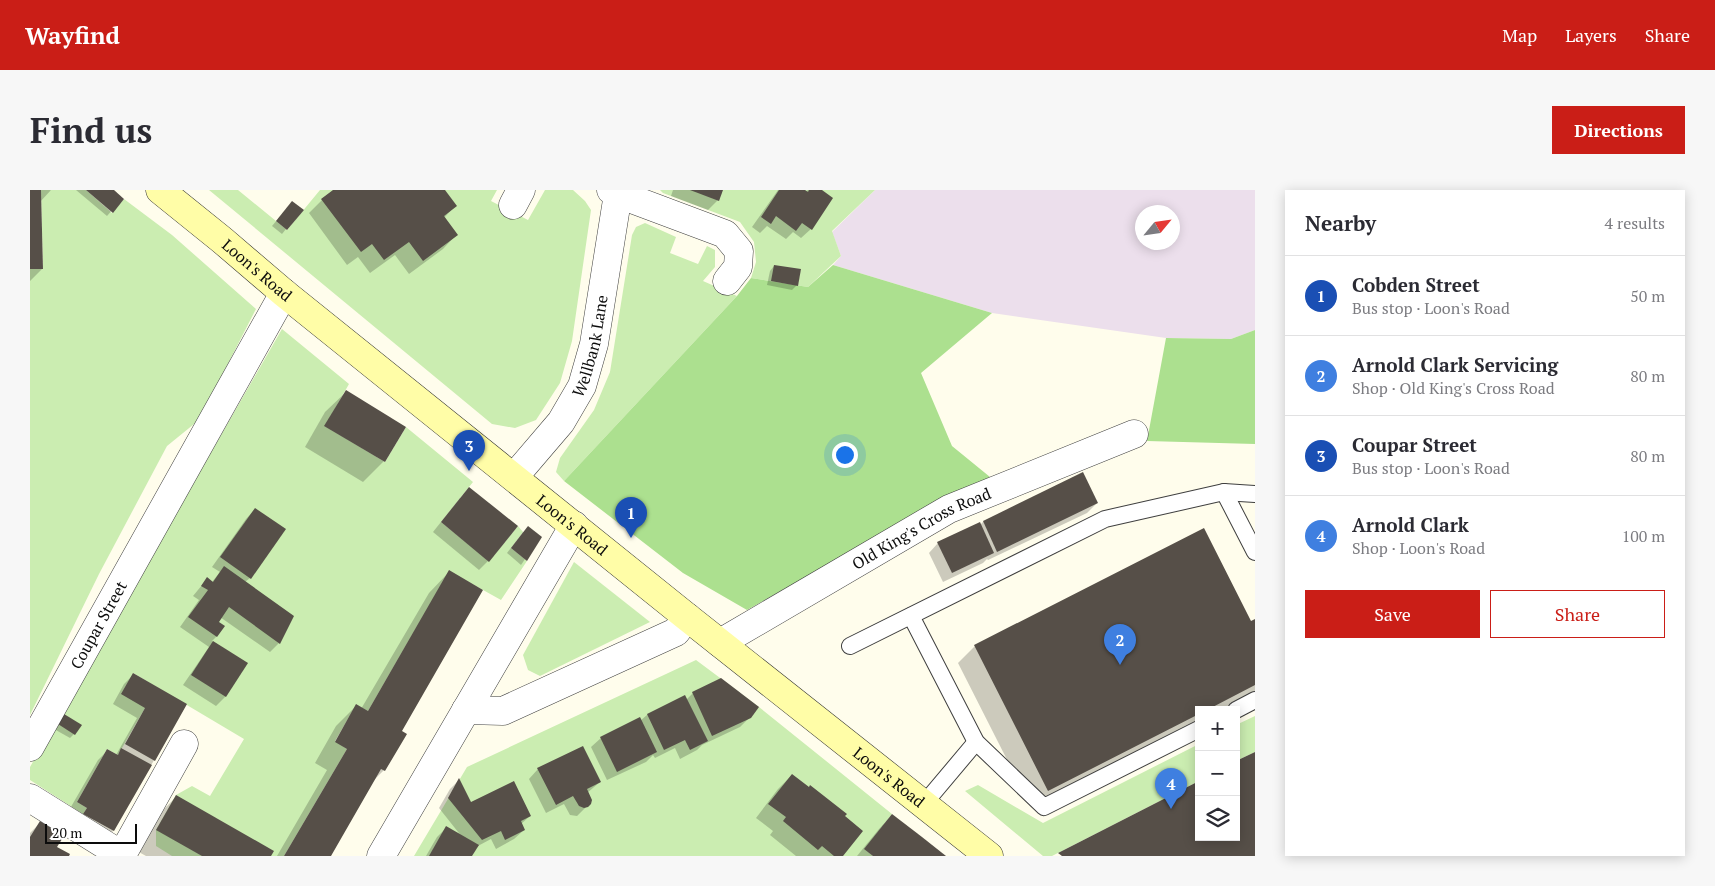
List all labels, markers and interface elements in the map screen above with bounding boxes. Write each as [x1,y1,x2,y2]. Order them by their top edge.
text: Wayfind [25,19,120,51]
text: Map [1502,23,1537,47]
text: Layers [1565,23,1617,47]
text: Share [1645,23,1690,47]
button: Directions [1552,106,1685,154]
text: Find us [30,107,152,153]
north arrow [1135,205,1180,250]
text: Nearby [1305,209,1376,237]
text: 4 results [1605,212,1665,234]
street label: Loon's Road [218,234,297,306]
text: Cobden Street [1352,272,1480,297]
text: 1 [1316,285,1326,307]
text: 50 m [1630,285,1665,307]
street label: Wellbank Lane [567,293,613,401]
text: Bus stop · Loon's Road [1352,297,1510,319]
text: Arnold Clark Servicing [1352,352,1558,377]
text: 2 [1316,365,1326,387]
text: 80 m [1630,365,1665,387]
text: Shop · Old King's Cross Road [1352,377,1555,399]
pin: 3 [453,430,485,471]
text: Coupar Street [1352,432,1477,457]
your location [832,442,858,468]
text: 3 [1316,445,1326,467]
text: 80 m [1630,445,1665,467]
text: Bus stop · Loon's Road [1352,457,1510,479]
street label: Old King's Cross Road [848,482,994,575]
street label: Loon's Road [532,489,613,560]
pin: 1 [615,497,647,538]
text: Arnold Clark [1352,512,1469,537]
text: 4 [1316,525,1326,547]
text: 100 m [1622,525,1665,547]
text: Shop · Loon's Road [1352,537,1485,559]
street label: Coupar Street [65,577,132,673]
button: Save [1305,590,1480,638]
button: Share [1490,590,1665,638]
pin: 2 [1104,624,1136,665]
map controls [1195,706,1240,841]
button: + [1195,706,1240,751]
street label: Loon's Road [849,742,930,812]
button: − [1195,751,1240,796]
pin: 4 [1155,768,1187,809]
button: layers [1195,796,1240,841]
scale bar [45,821,138,844]
text: 20 m [52,823,82,842]

